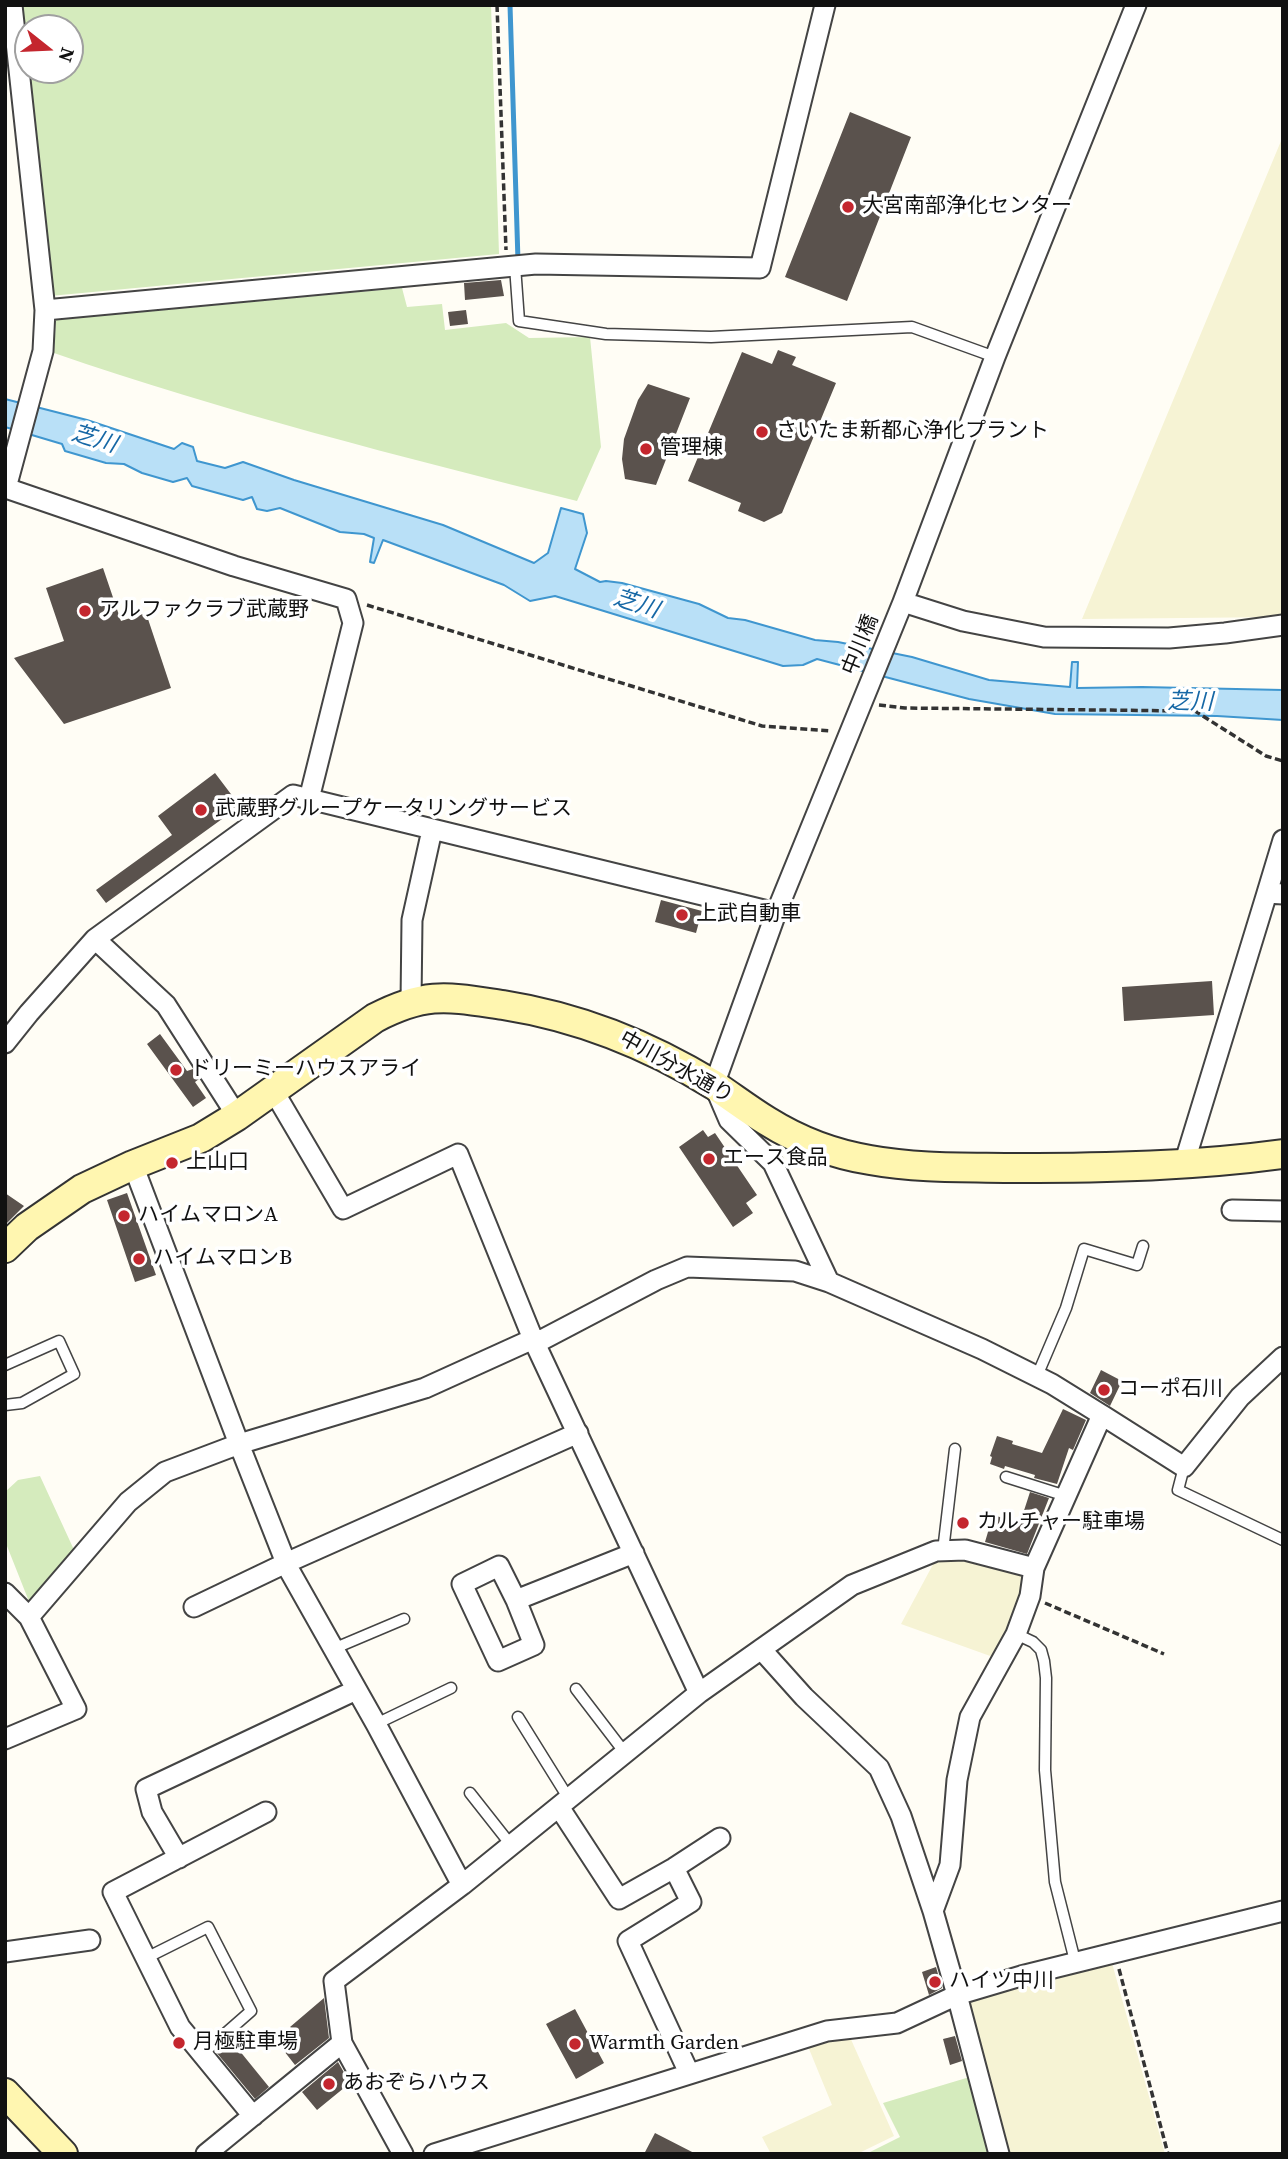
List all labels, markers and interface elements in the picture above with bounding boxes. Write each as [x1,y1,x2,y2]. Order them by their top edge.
north arrow [14,14,84,84]
text: N [53,44,82,65]
place label: 大宮南部浄化センター [862,194,1072,220]
marker: 大宮南部浄化センター [840,199,856,215]
place label: さいたま新都心浄化プラント [776,419,1049,445]
water label: 芝川 [68,420,120,460]
marker: さいたま新都心浄化プラント [754,424,770,440]
place label: 管理棟 [660,436,723,462]
marker: 管理棟 [638,441,654,457]
water label: 芝川 [610,585,662,625]
place label: アルファクラブ武蔵野 [99,598,309,624]
marker: アルファクラブ武蔵野 [77,603,93,619]
street label: 中川橋 [838,611,884,679]
water label: 芝川 [1167,689,1213,717]
place label: 武蔵野グループケータリングサービス [215,797,572,823]
marker: 武蔵野グループケータリングサービス [193,802,209,818]
place label: 上武自動車 [696,902,801,928]
marker: 上武自動車 [674,907,690,923]
street label: 中川分水通り [615,1026,737,1110]
place label: ドリーミーハウスアライ [190,1057,421,1083]
marker: ドリーミーハウスアライ [168,1062,184,1078]
place label: エース食品 [723,1146,828,1172]
place label: 上山口 [186,1150,249,1176]
marker: エース食品 [701,1151,717,1167]
marker: 上山口 [164,1155,180,1171]
place label: ハイムマロンA [138,1203,278,1229]
marker: ハイムマロンA [116,1208,132,1224]
place label: ハイムマロンB [153,1246,292,1272]
marker: ハイムマロンB [131,1251,147,1267]
place label: コーポ石川 [1118,1377,1223,1403]
marker: コーポ石川 [1096,1382,1112,1398]
place label: カルチャー駐車場 [977,1510,1145,1536]
marker: カルチャー駐車場 [955,1515,971,1531]
place label: ハイツ中川 [949,1969,1054,1995]
marker: ハイツ中川 [927,1974,943,1990]
place label: 月極駐車場 [193,2030,298,2056]
place label: Warmth Garden [589,2031,739,2057]
marker: 月極駐車場 [171,2035,187,2051]
marker: Warmth Garden [567,2036,583,2052]
place label: あおぞらハウス [343,2071,490,2097]
marker: あおぞらハウス [321,2076,337,2092]

